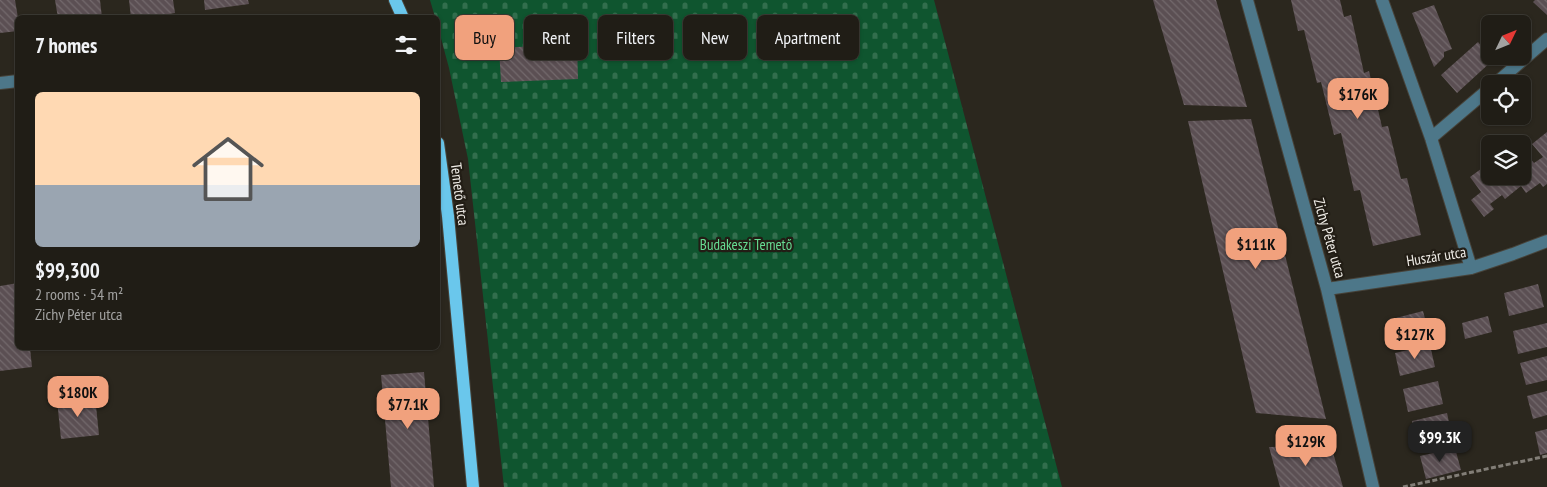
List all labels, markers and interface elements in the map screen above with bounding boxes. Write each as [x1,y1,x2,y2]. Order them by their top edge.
chip: Buy [455,15,514,60]
chip: Rent [524,15,588,60]
chip: Filters [598,15,673,60]
chip: New [683,15,747,60]
chip: Apartment [757,15,859,60]
north arrow [1481,15,1531,65]
map controls [1481,15,1531,185]
icon: filters [392,31,420,59]
text: 7 homes [35,32,97,59]
button: locate [1481,75,1531,125]
pin: $176K [1323,78,1393,120]
text: $176K [1339,84,1377,104]
icon: home [183,124,273,214]
button: layers [1481,135,1531,185]
street label: Temető utca [447,162,473,226]
street label: Zichy Péter utca [1310,196,1350,280]
pin: $111K [1221,228,1291,270]
text: $111K [1237,234,1275,254]
park label: Budakeszi Temető [700,235,792,254]
street label: Huszár utca [1405,242,1467,270]
text: $99,300 [35,257,100,284]
text: 2 rooms · 54 m² [35,284,123,304]
text: Zichy Péter utca [35,304,123,324]
pin: $127K [1380,318,1450,360]
text: $127K [1396,324,1434,344]
pin: $180K [43,376,113,418]
text: $180K [59,382,97,402]
pin: $77.1K [367,388,449,430]
text: $77.1K [388,394,428,414]
pin: $99.3K [1399,420,1481,463]
pin: $129K [1271,424,1341,467]
text: $99.3K [1419,427,1461,447]
text: $129K [1287,431,1325,451]

